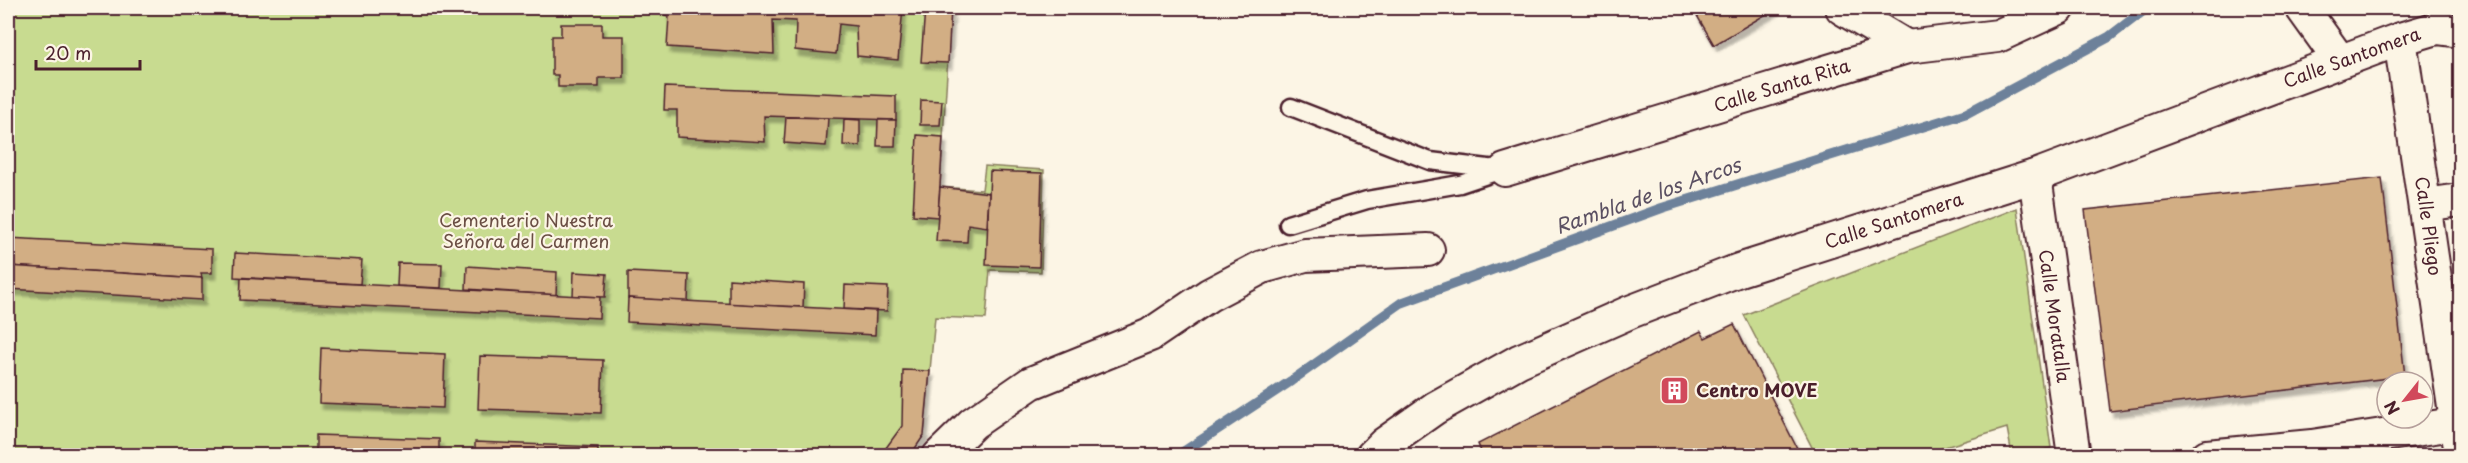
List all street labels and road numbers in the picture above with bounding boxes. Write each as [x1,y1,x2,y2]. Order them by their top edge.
street label: Calle Santomera [2279,19,2424,94]
street label: Calle Santa Rita [1710,51,1854,118]
street label: Calle Pliego [2409,175,2450,277]
street label: Calle Santomera [1821,184,1966,255]
street label: Calle Moratalla [2033,247,2078,385]

